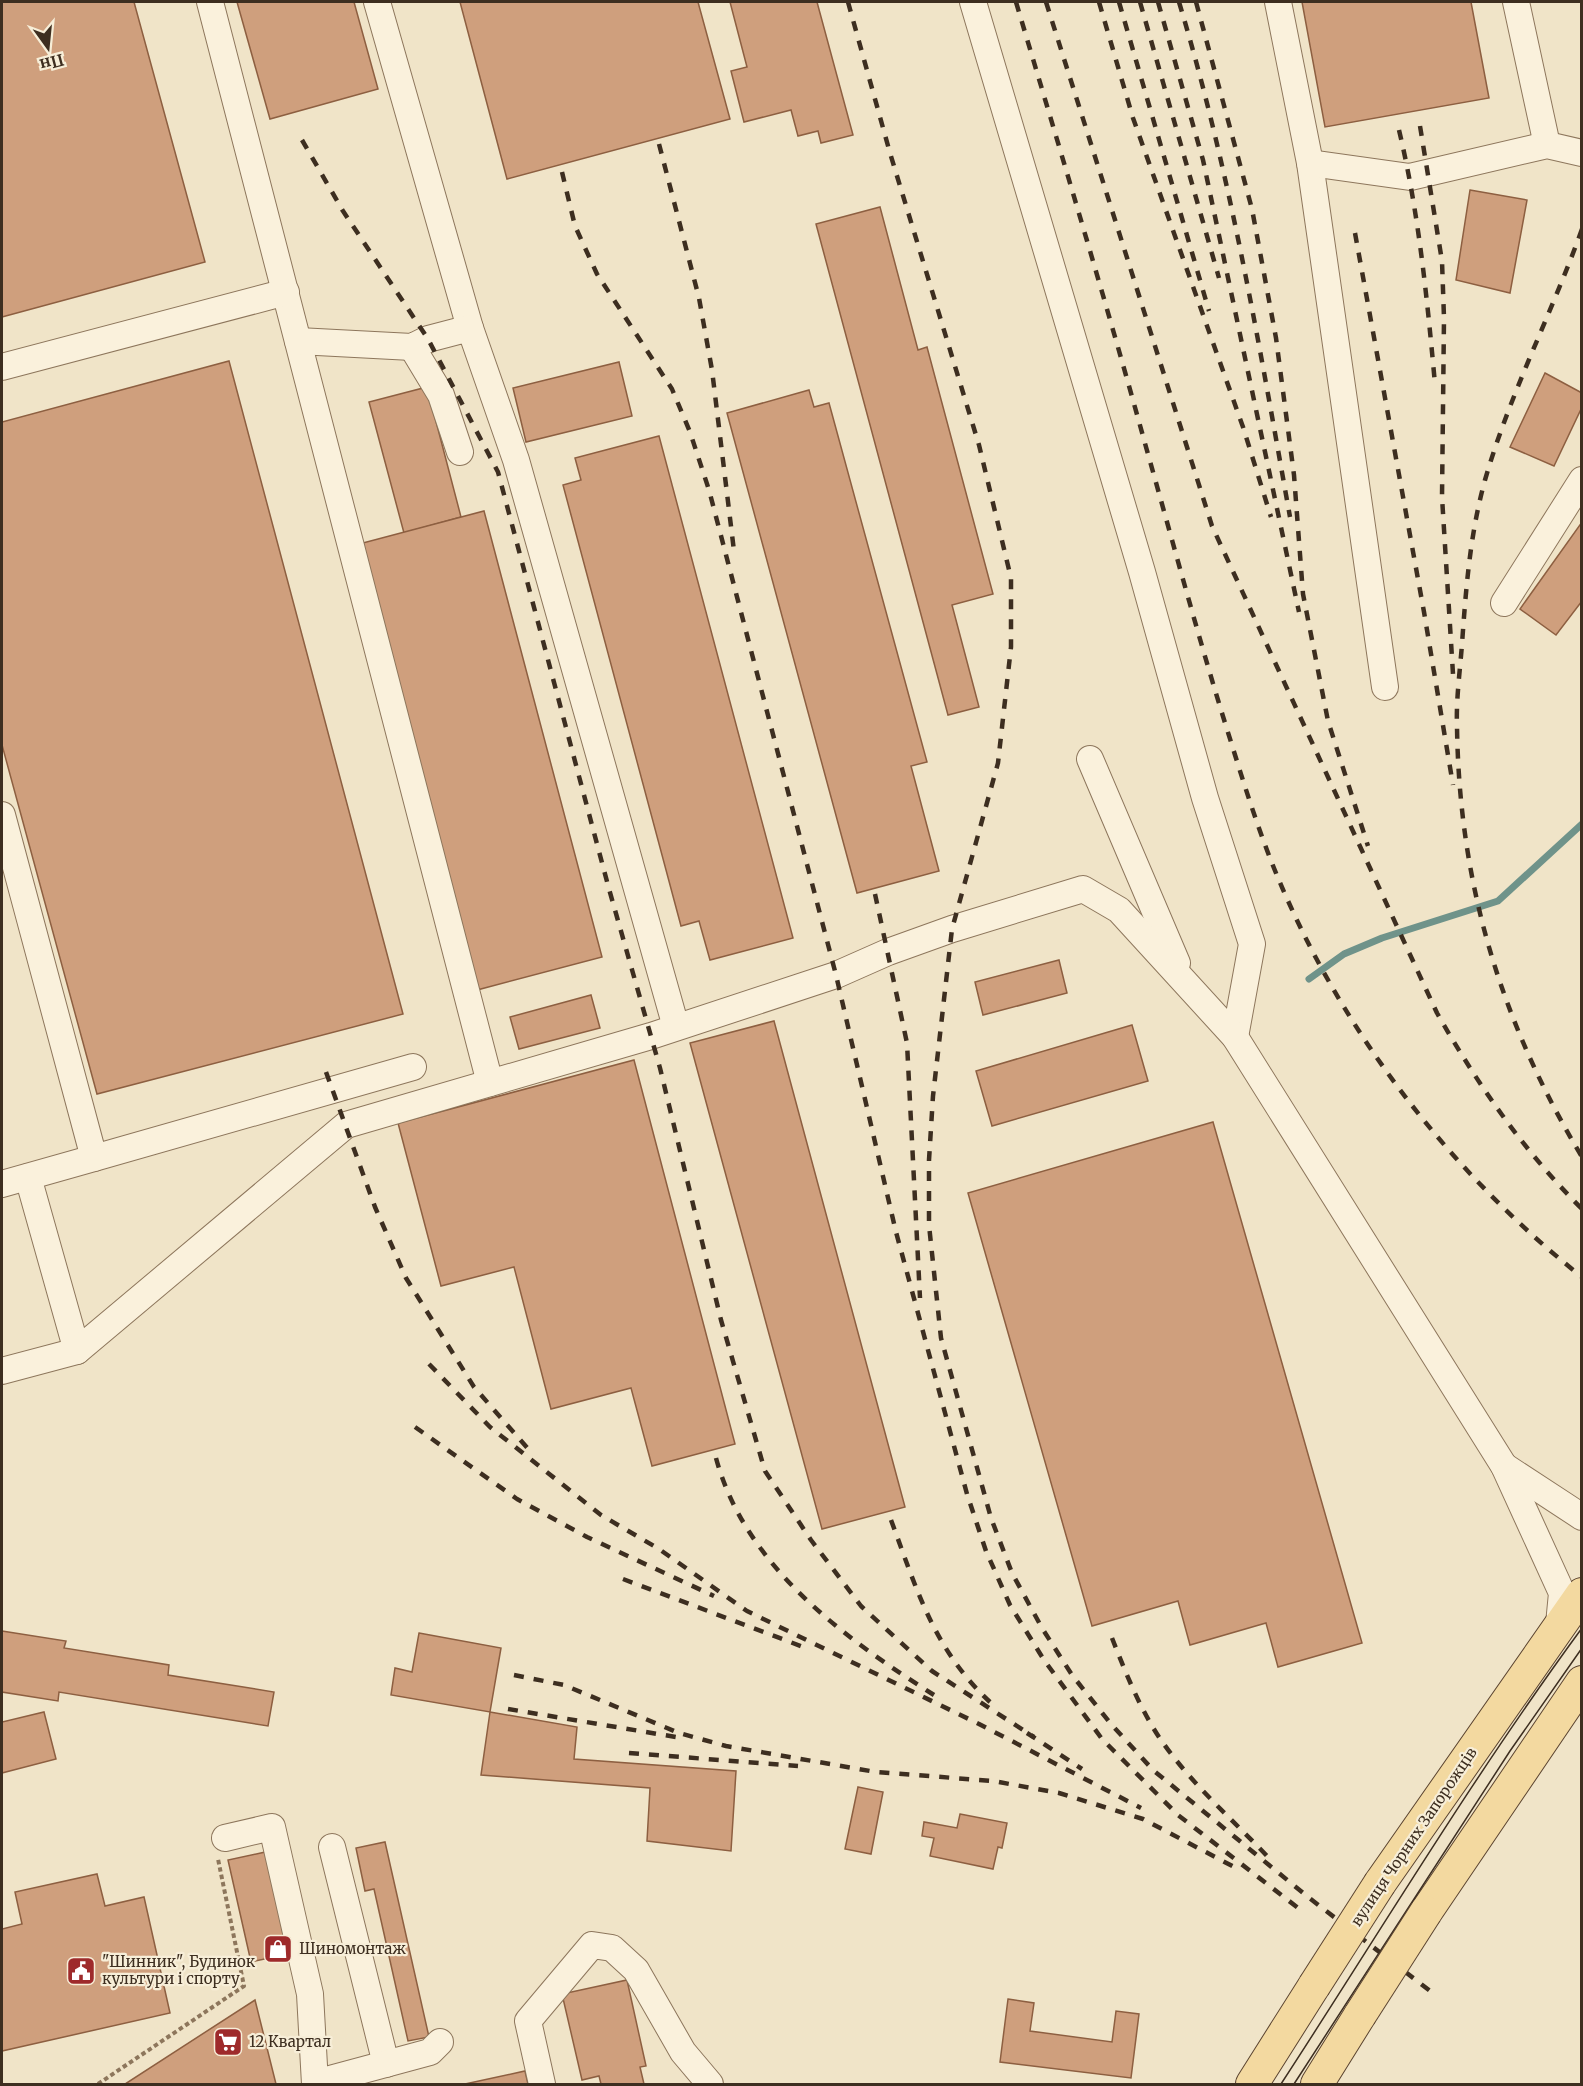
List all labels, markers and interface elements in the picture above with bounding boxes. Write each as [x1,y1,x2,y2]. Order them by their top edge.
north arrow [18,18,78,78]
text: Пн [38,50,66,75]
street label: вулиця Чорних Запорожців [1347,1744,1481,1930]
shop icon: Шиномонтаж [262,1933,294,1965]
place label: Шиномонтаж [299,1939,406,1958]
place label: "Шинник", Будинок культури і спорту [102,1952,256,1988]
public building icon: "Шинник", Будинок культури і спорту [65,1955,97,1987]
supermarket icon: 12 Квартал [212,2026,244,2058]
place label: 12 Квартал [249,2032,331,2051]

